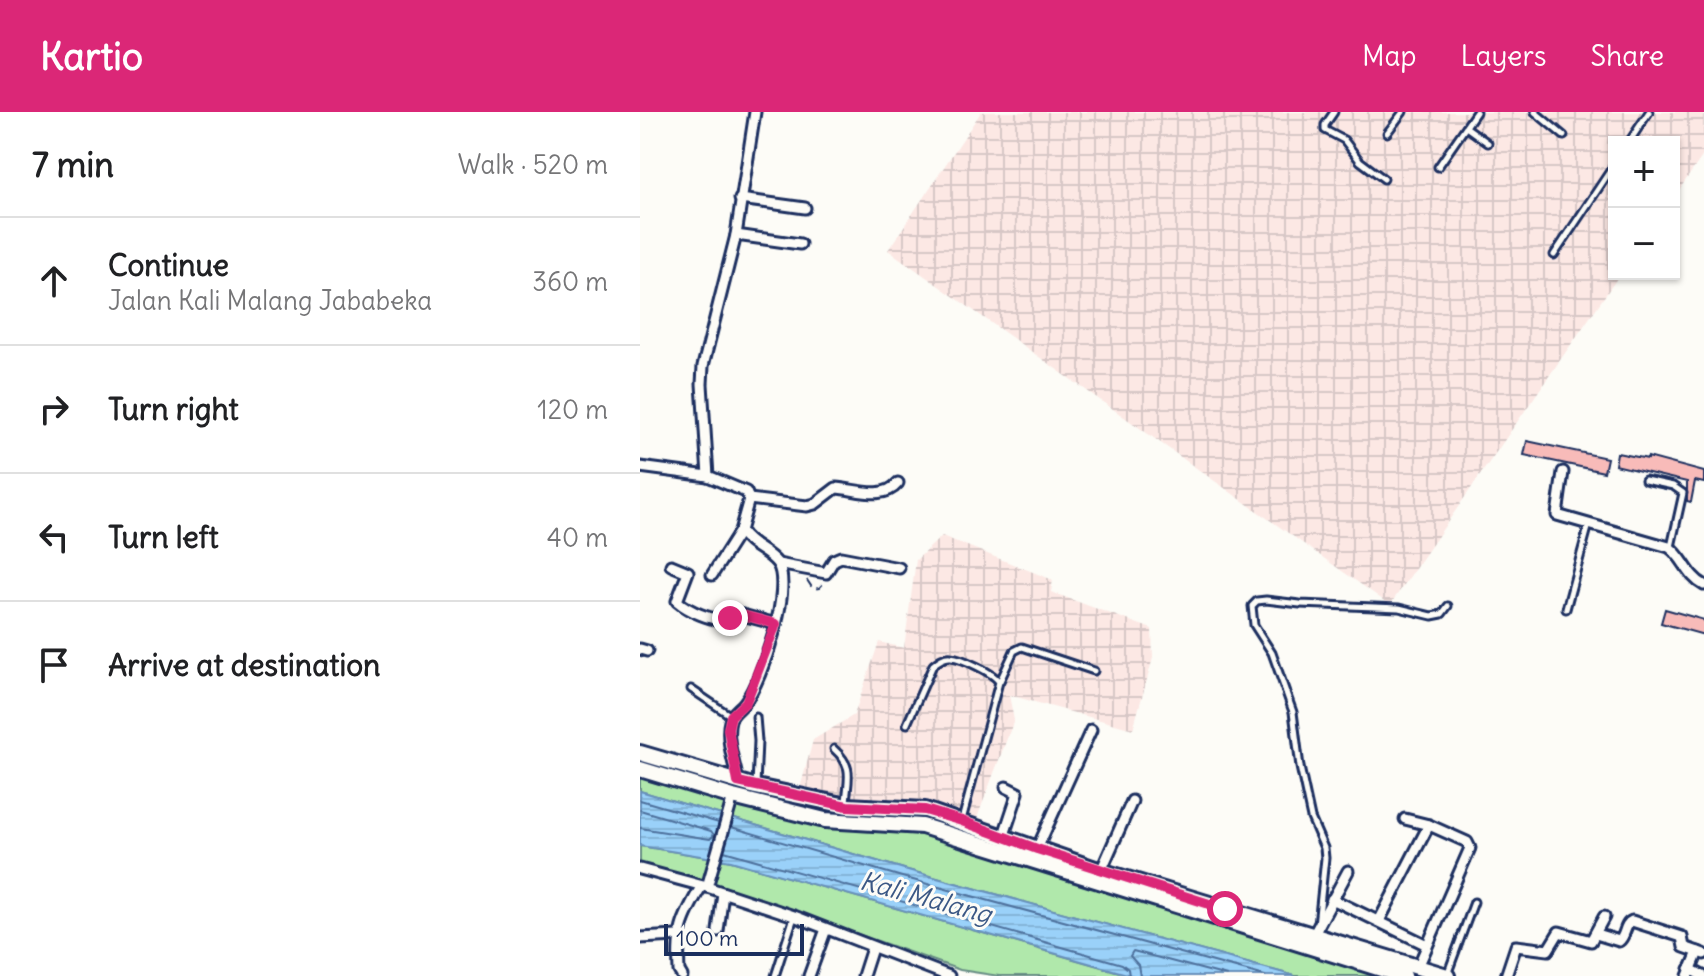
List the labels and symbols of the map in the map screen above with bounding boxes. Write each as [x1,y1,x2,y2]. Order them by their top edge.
route end [712,600,748,636]
water label: Kali Malang [857,864,998,931]
route start [1207,891,1243,927]
scale bar [664,920,804,956]

